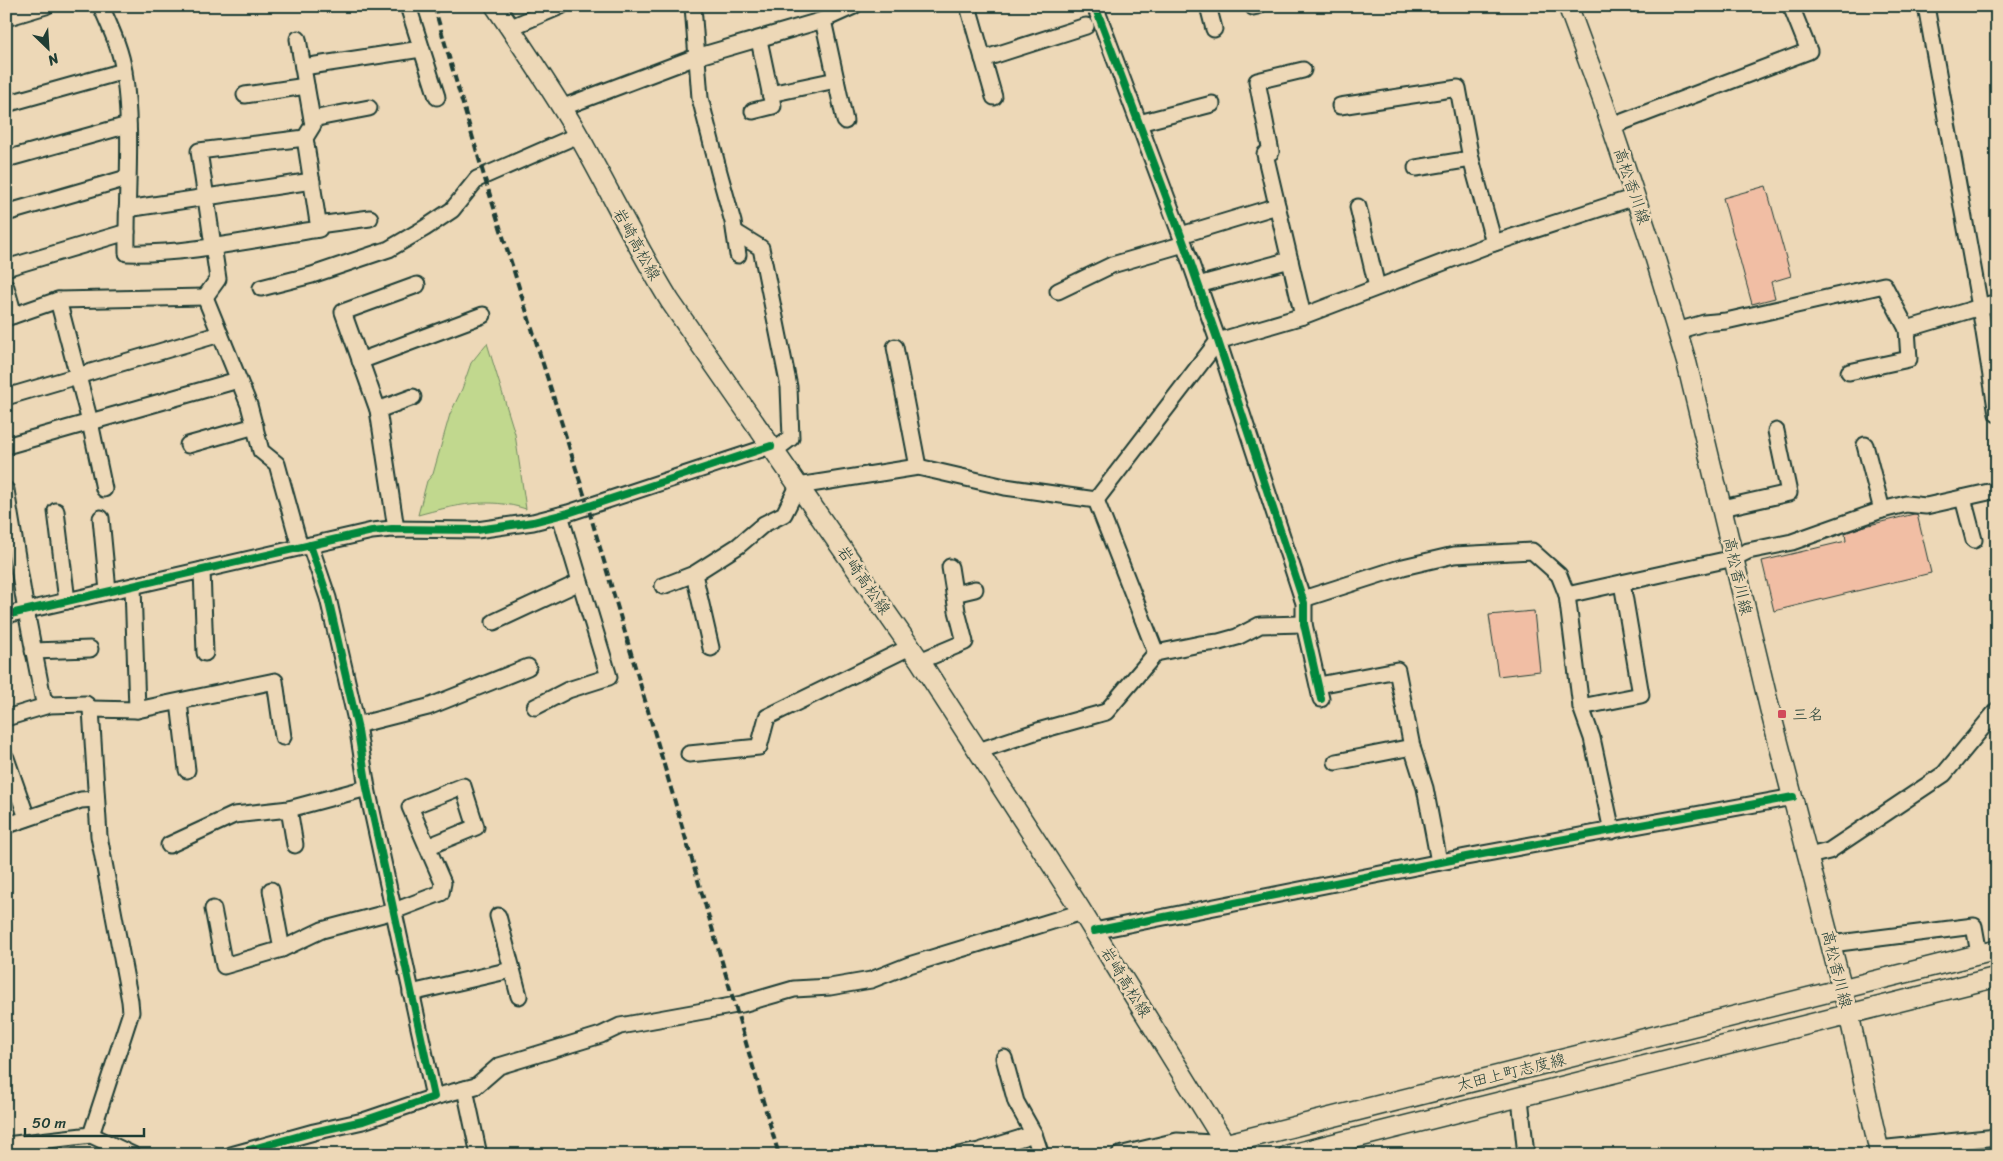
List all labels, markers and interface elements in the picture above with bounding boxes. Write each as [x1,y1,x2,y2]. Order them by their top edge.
north arrow [22,22,72,72]
text: N [43,46,64,73]
street label: 高松香川線 [1605,143,1659,229]
street label: 岩崎高松線 [605,202,669,286]
street label: 高松香川線 [1715,534,1761,618]
street label: 岩崎高松線 [829,539,899,621]
place label: 三名 [1792,700,1824,729]
marker: 三名 [1776,708,1788,720]
street label: 高松香川線 [1813,927,1861,1011]
street label: 岩崎高松線 [1093,940,1159,1024]
street label: 太田上町志度線 [1453,1044,1569,1100]
scale bar [25,1106,144,1138]
text: 50 m [32,1110,67,1136]

